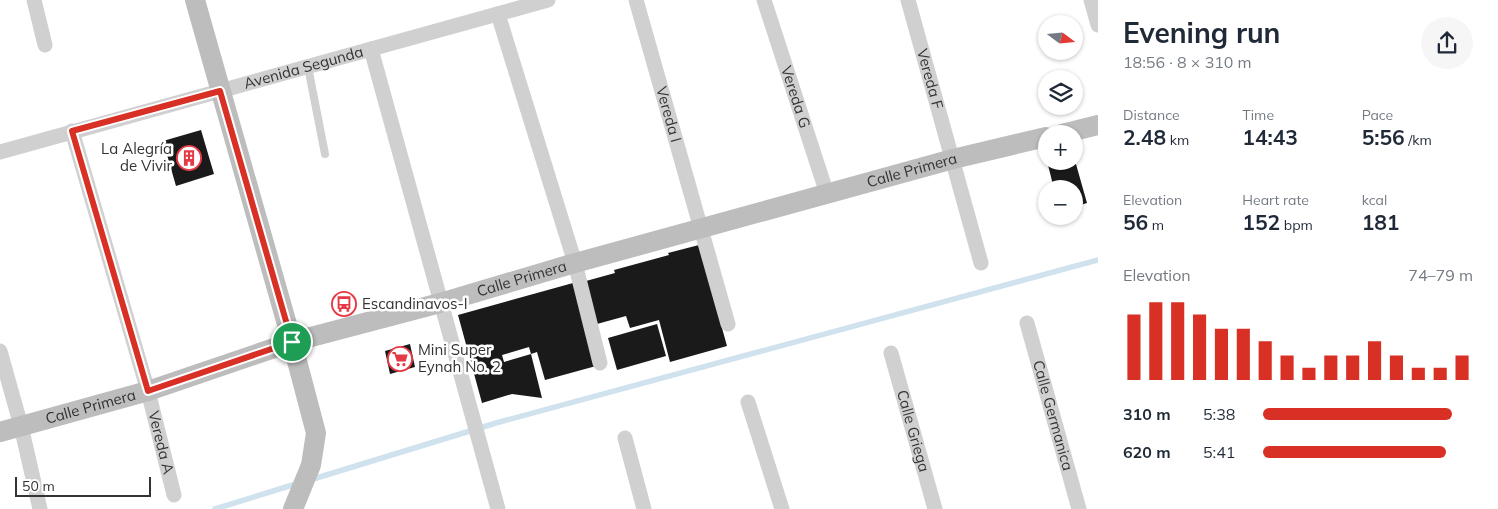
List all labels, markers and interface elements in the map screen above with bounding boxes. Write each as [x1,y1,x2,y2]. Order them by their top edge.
north arrow [1038,15,1082,60]
map controls [1038,15,1083,225]
text: Evening run [1123,15,1280,50]
button: share [1421,17,1473,69]
street label: Avenida Segunda [242,42,365,93]
street label: Vereda F [913,47,948,111]
text: 18:56 · 8 × 310 m [1123,52,1252,72]
street label: Vereda G [777,63,815,130]
button: layers [1038,70,1083,115]
street label: Vereda I [652,84,686,144]
text: Distance [1123,106,1180,124]
text: Time [1242,106,1274,124]
text: Pace [1362,106,1393,124]
text: 2.48 [1123,124,1166,150]
text: 14:43 [1242,124,1298,150]
text: 5:56 [1362,124,1405,150]
button: + [1038,125,1083,170]
text: km [1166,131,1189,149]
text: /km [1405,131,1432,149]
place label: La Alegría de Vivir [101,139,173,175]
building icon: La Alegría de Vivir [176,145,202,171]
street label: Calle Primera [865,148,959,191]
button: − [1038,180,1083,225]
text: Elevation [1123,191,1182,209]
text: Heart rate [1242,191,1309,209]
text: kcal [1362,191,1387,209]
text: 56 [1123,209,1148,235]
text: 152 [1242,209,1280,235]
text: 181 [1362,209,1399,235]
text: m [1148,216,1164,234]
text: bpm [1280,216,1313,234]
street label: Calle Primera [474,256,569,301]
text: Elevation [1123,265,1191,285]
text: 74–79 m [1408,265,1473,285]
bus stop icon: Escandinavos-I [331,291,357,317]
place label: Escandinavos-I [362,294,468,313]
pin [271,321,313,363]
icon: arrive [278,328,306,356]
place label: Mini Super Eynah No. 2 [418,340,501,376]
supermarket icon: Mini Super Eynah No. 2 [387,346,413,372]
street label: Calle Germanica [1029,358,1078,473]
street label: Calle Primera [43,385,138,428]
street label: Calle Griega [893,388,934,474]
text: 310 m [1123,404,1171,424]
text: 5:38 [1203,404,1235,424]
street label: Vereda A [144,409,178,476]
text: 620 m [1123,442,1171,462]
text: 5:41 [1203,442,1235,462]
scale bar [15,474,151,497]
text: 50 m [22,477,55,495]

